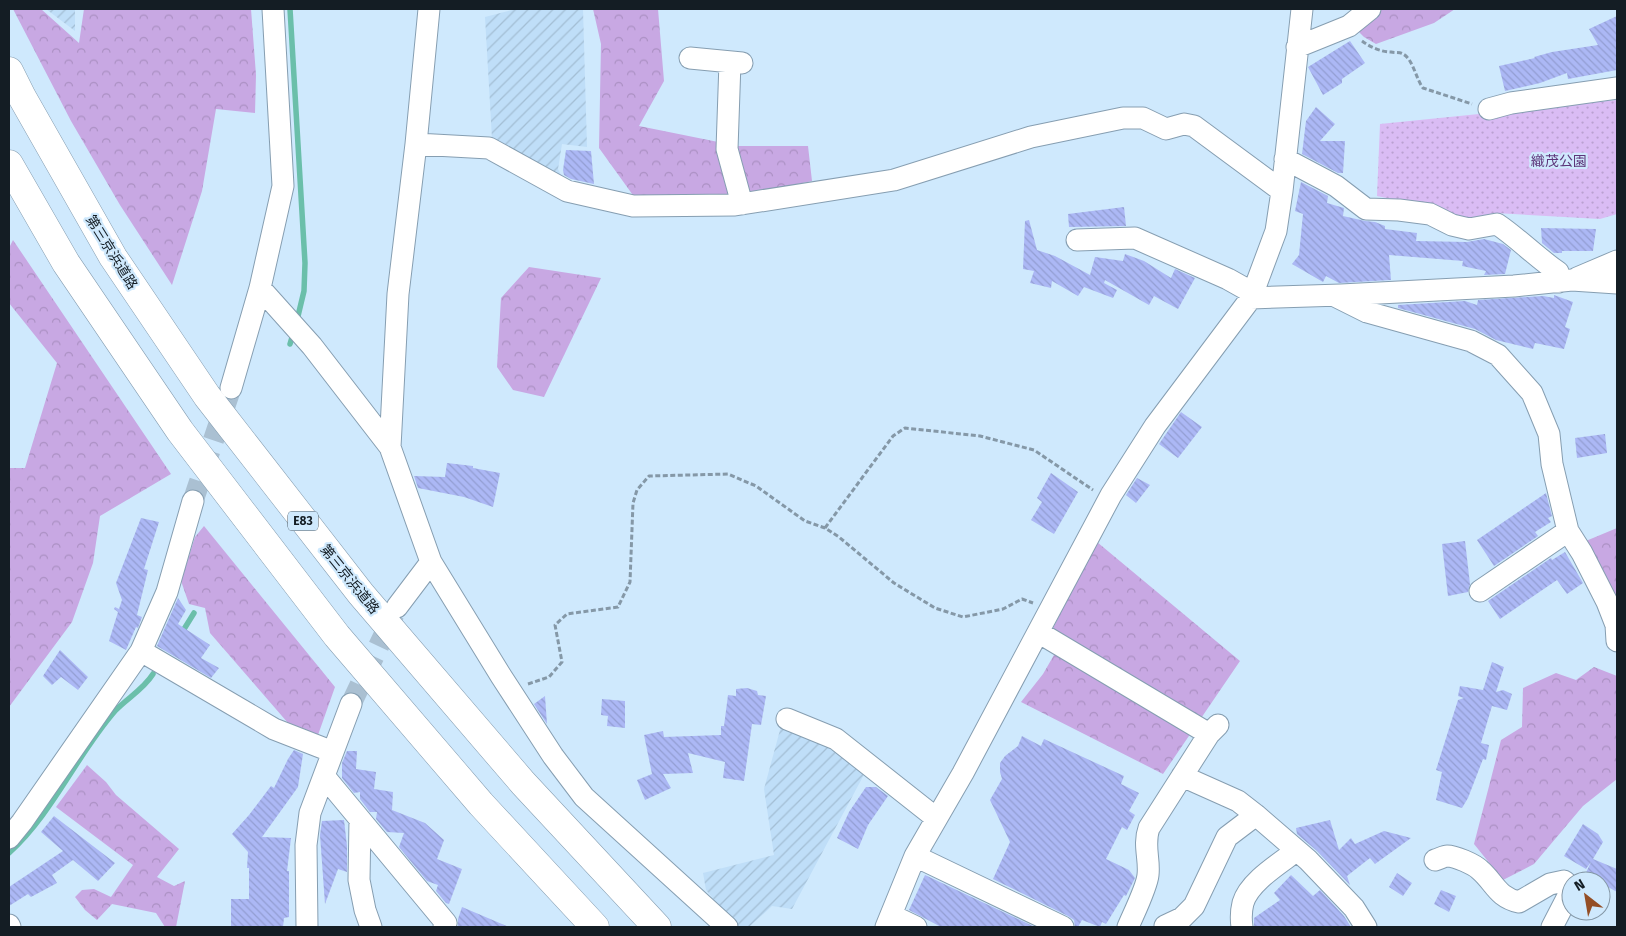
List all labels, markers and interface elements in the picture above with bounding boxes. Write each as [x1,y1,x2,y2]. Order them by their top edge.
park label: 織茂公園 [1531,153,1587,170]
street label: 第三京浜道路 [82,212,141,292]
road number: E83 [288,512,318,530]
street label: 第三京浜道路 [317,541,383,617]
north arrow [1561,871,1611,921]
text: N [1571,876,1588,895]

